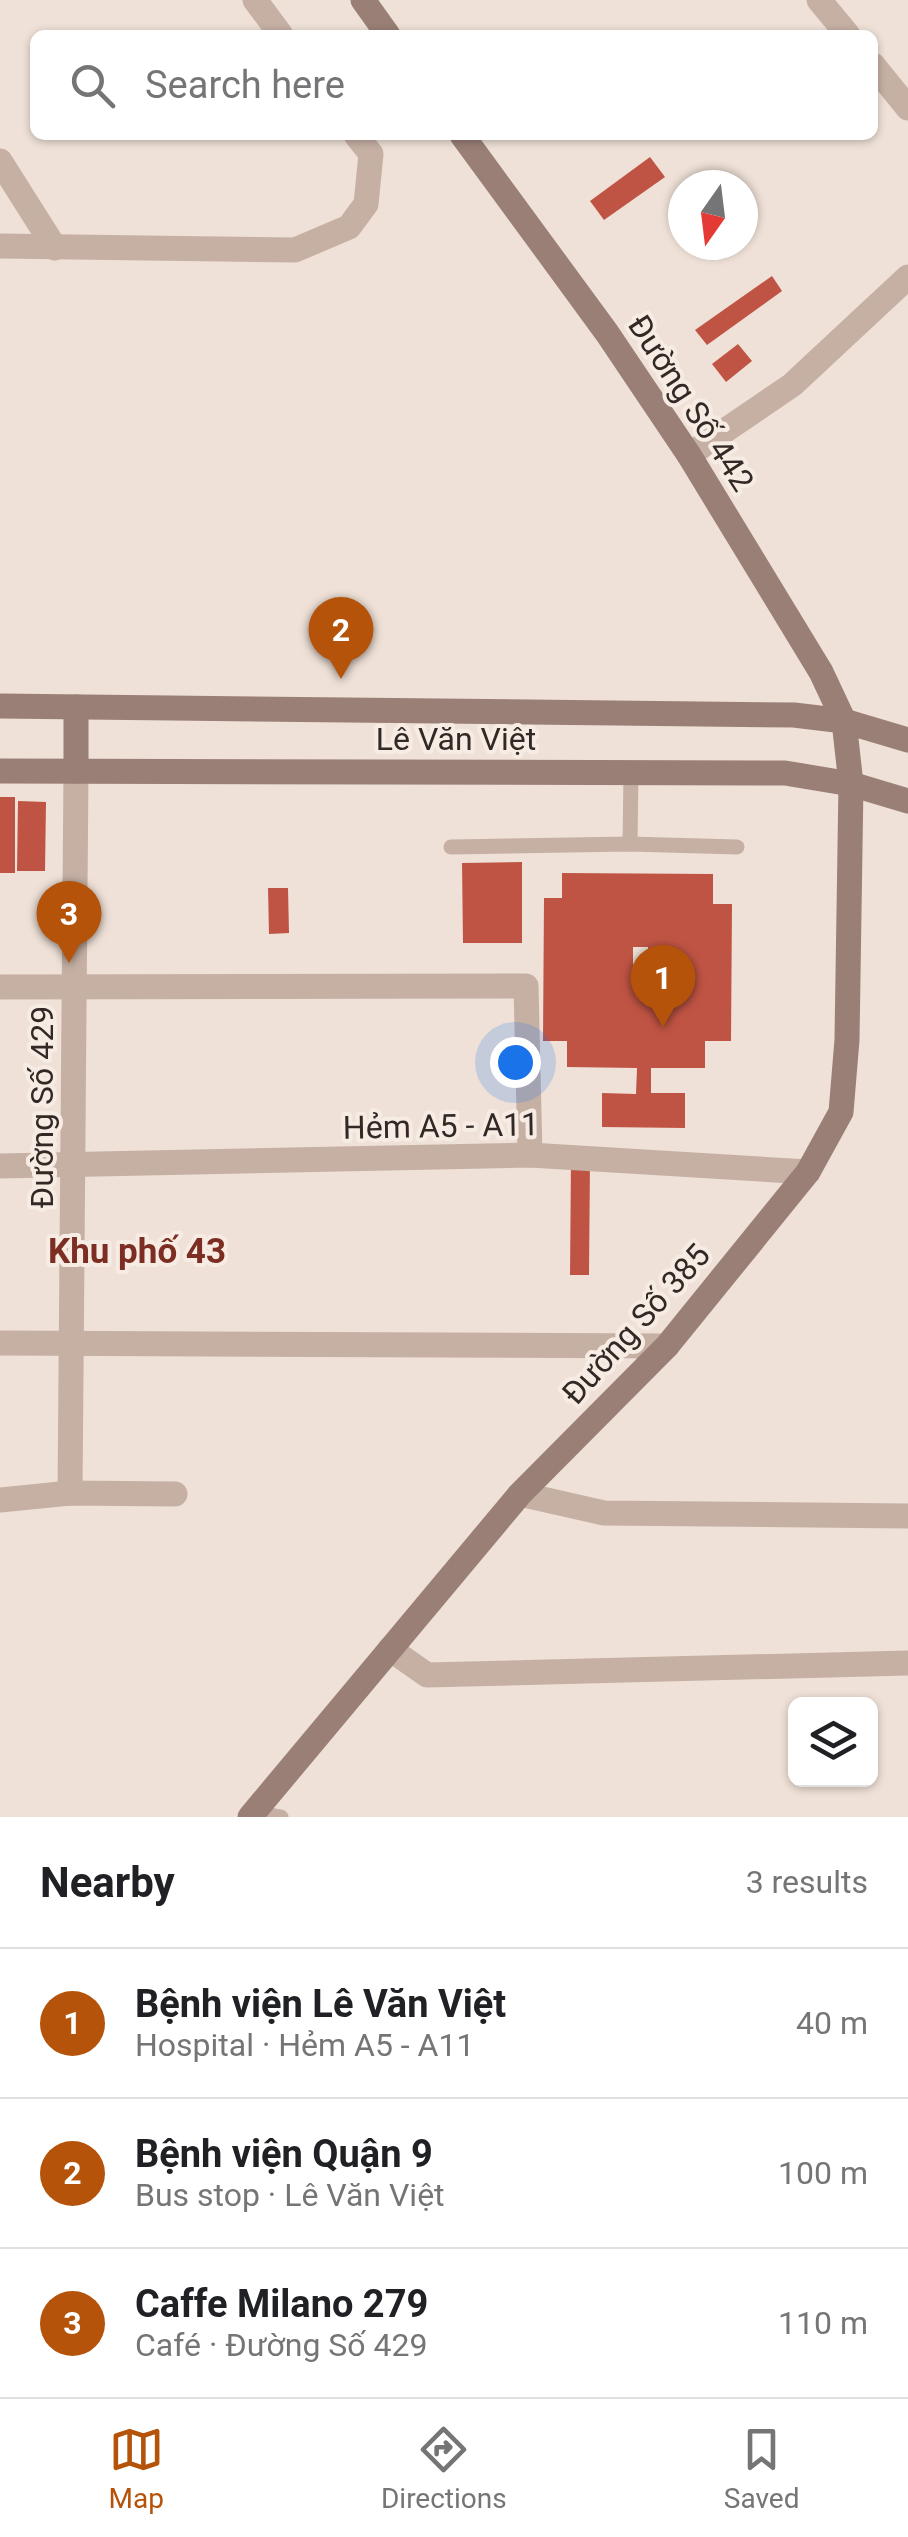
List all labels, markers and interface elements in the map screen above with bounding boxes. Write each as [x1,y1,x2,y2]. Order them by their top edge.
search box [30,30,878,140]
icon: search [65,58,120,113]
text: Search here [145,63,345,107]
north arrow [668,170,758,260]
street label: Đường Số 442 [620,308,762,498]
pin: 2 [308,596,374,679]
street label: Lê Văn Việt [376,720,536,758]
pin: 3 [36,880,102,963]
pin: 1 [630,944,696,1027]
street label: Đường Số 429 [23,1006,61,1208]
your location [490,1037,541,1088]
street label: Hẻm A5 - A11 [343,1105,539,1147]
district label: Khu phố 43 [48,1231,226,1272]
street label: Đường Số 385 [554,1236,718,1412]
map controls [788,1697,878,1787]
button: layers [788,1697,878,1787]
text: Nearby [40,1858,175,1907]
text: 3 results [746,1863,868,1901]
text: Bệnh viện Lê Văn Việt [135,1982,506,2026]
text: 1 [63,2004,82,2042]
text: 40 m [796,2004,868,2042]
text: Hospital · Hẻm A5 - A11 [135,2026,474,2064]
text: Bệnh viện Quận 9 [135,2132,433,2176]
text: 2 [63,2154,82,2192]
text: 100 m [778,2154,868,2192]
text: Bus stop · Lê Văn Việt [135,2176,445,2214]
text: Caffe Milano 279 [135,2282,428,2326]
text: 3 [63,2304,82,2342]
text: 110 m [778,2304,868,2342]
text: Café · Đường Số 429 [135,2326,427,2364]
tab: Map [109,2422,164,2515]
tab: Directions [381,2422,507,2515]
tab: Saved [724,2422,799,2515]

